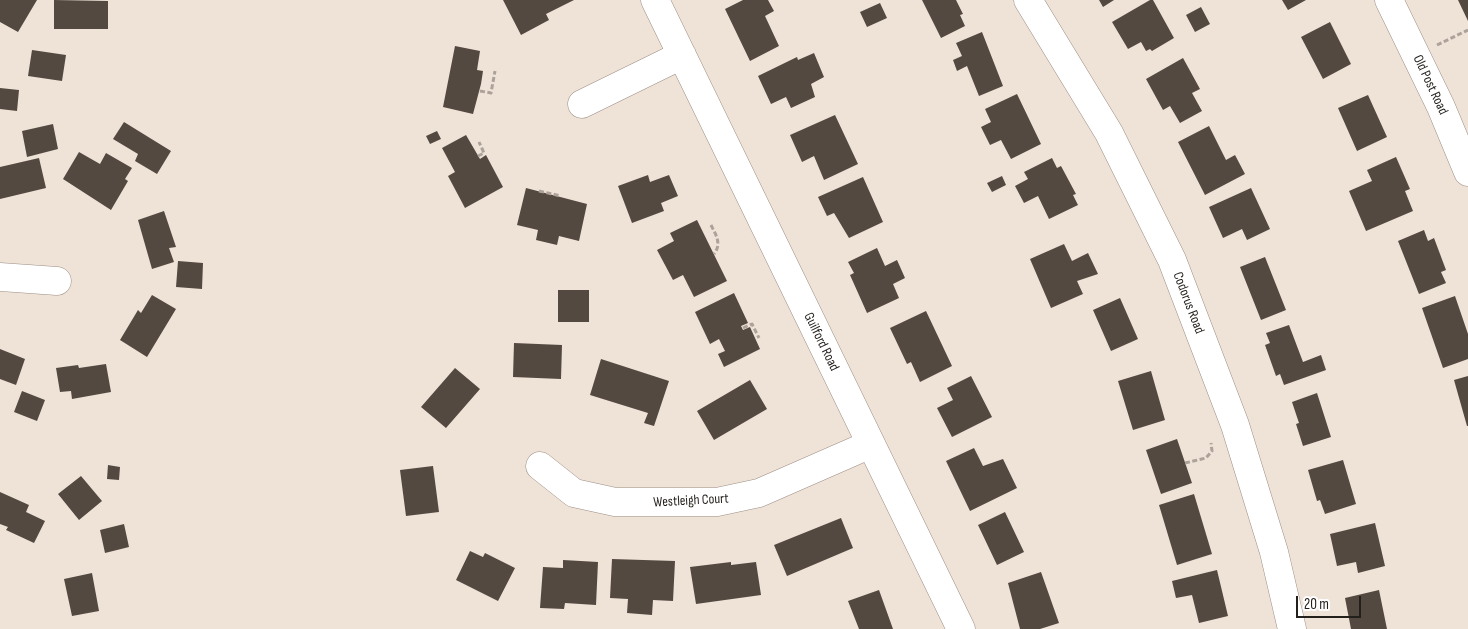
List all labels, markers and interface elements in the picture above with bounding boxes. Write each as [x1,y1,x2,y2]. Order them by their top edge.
street label: Old Post Road [1409,52,1451,118]
street label: Codorus Road [1169,270,1207,336]
street label: Guilford Road [800,310,842,374]
street label: Westleigh Court [653,491,729,511]
scale bar [1298,586,1363,618]
text: 20 m [1304,595,1329,614]

